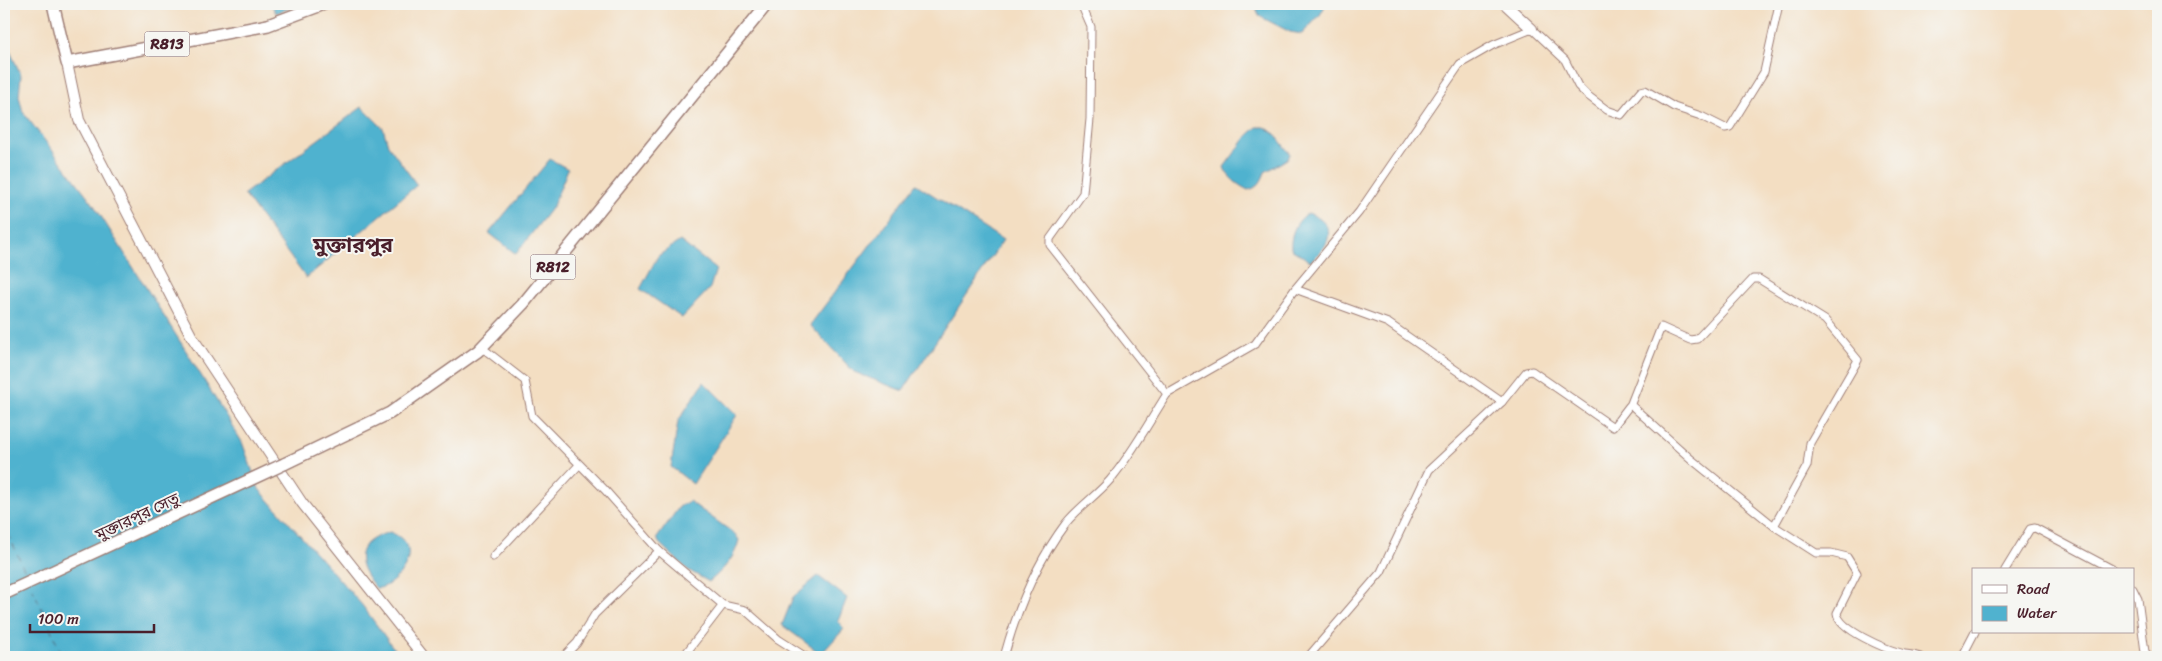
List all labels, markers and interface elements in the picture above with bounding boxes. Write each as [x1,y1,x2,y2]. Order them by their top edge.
road number: R813 [144,32,190,56]
district label: মুক্তারপুর [312,226,393,264]
road number: R812 [530,254,576,280]
street label: মুক্তারপুর সেতু [89,484,185,549]
legend [1972,568,2134,634]
text: Road [2017,576,2050,602]
text: Water [2017,600,2057,626]
scale bar [30,601,154,633]
text: 100 m [38,606,79,632]

